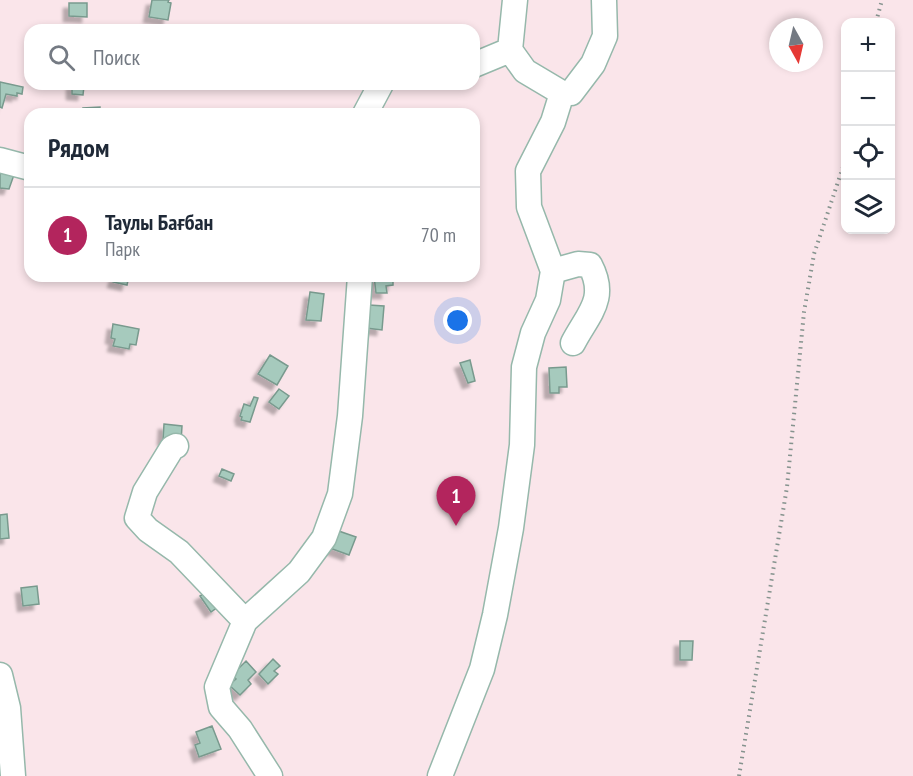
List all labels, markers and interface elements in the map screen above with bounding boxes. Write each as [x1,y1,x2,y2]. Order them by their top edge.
north arrow [769,18,823,72]
map controls [841,18,895,234]
button: + [841,18,895,72]
search box [24,24,480,90]
icon: search [45,41,78,74]
text: Поиск [93,43,140,71]
button: − [841,72,895,126]
button: locate [841,126,895,180]
text: Рядом [48,131,109,164]
button: layers [841,180,895,234]
text: Таулы Бағбан [105,208,213,236]
text: 1 [63,222,72,248]
text: 70 m [421,222,456,248]
text: Парк [105,236,140,262]
your location [443,306,472,335]
pin: 1 [436,476,476,526]

